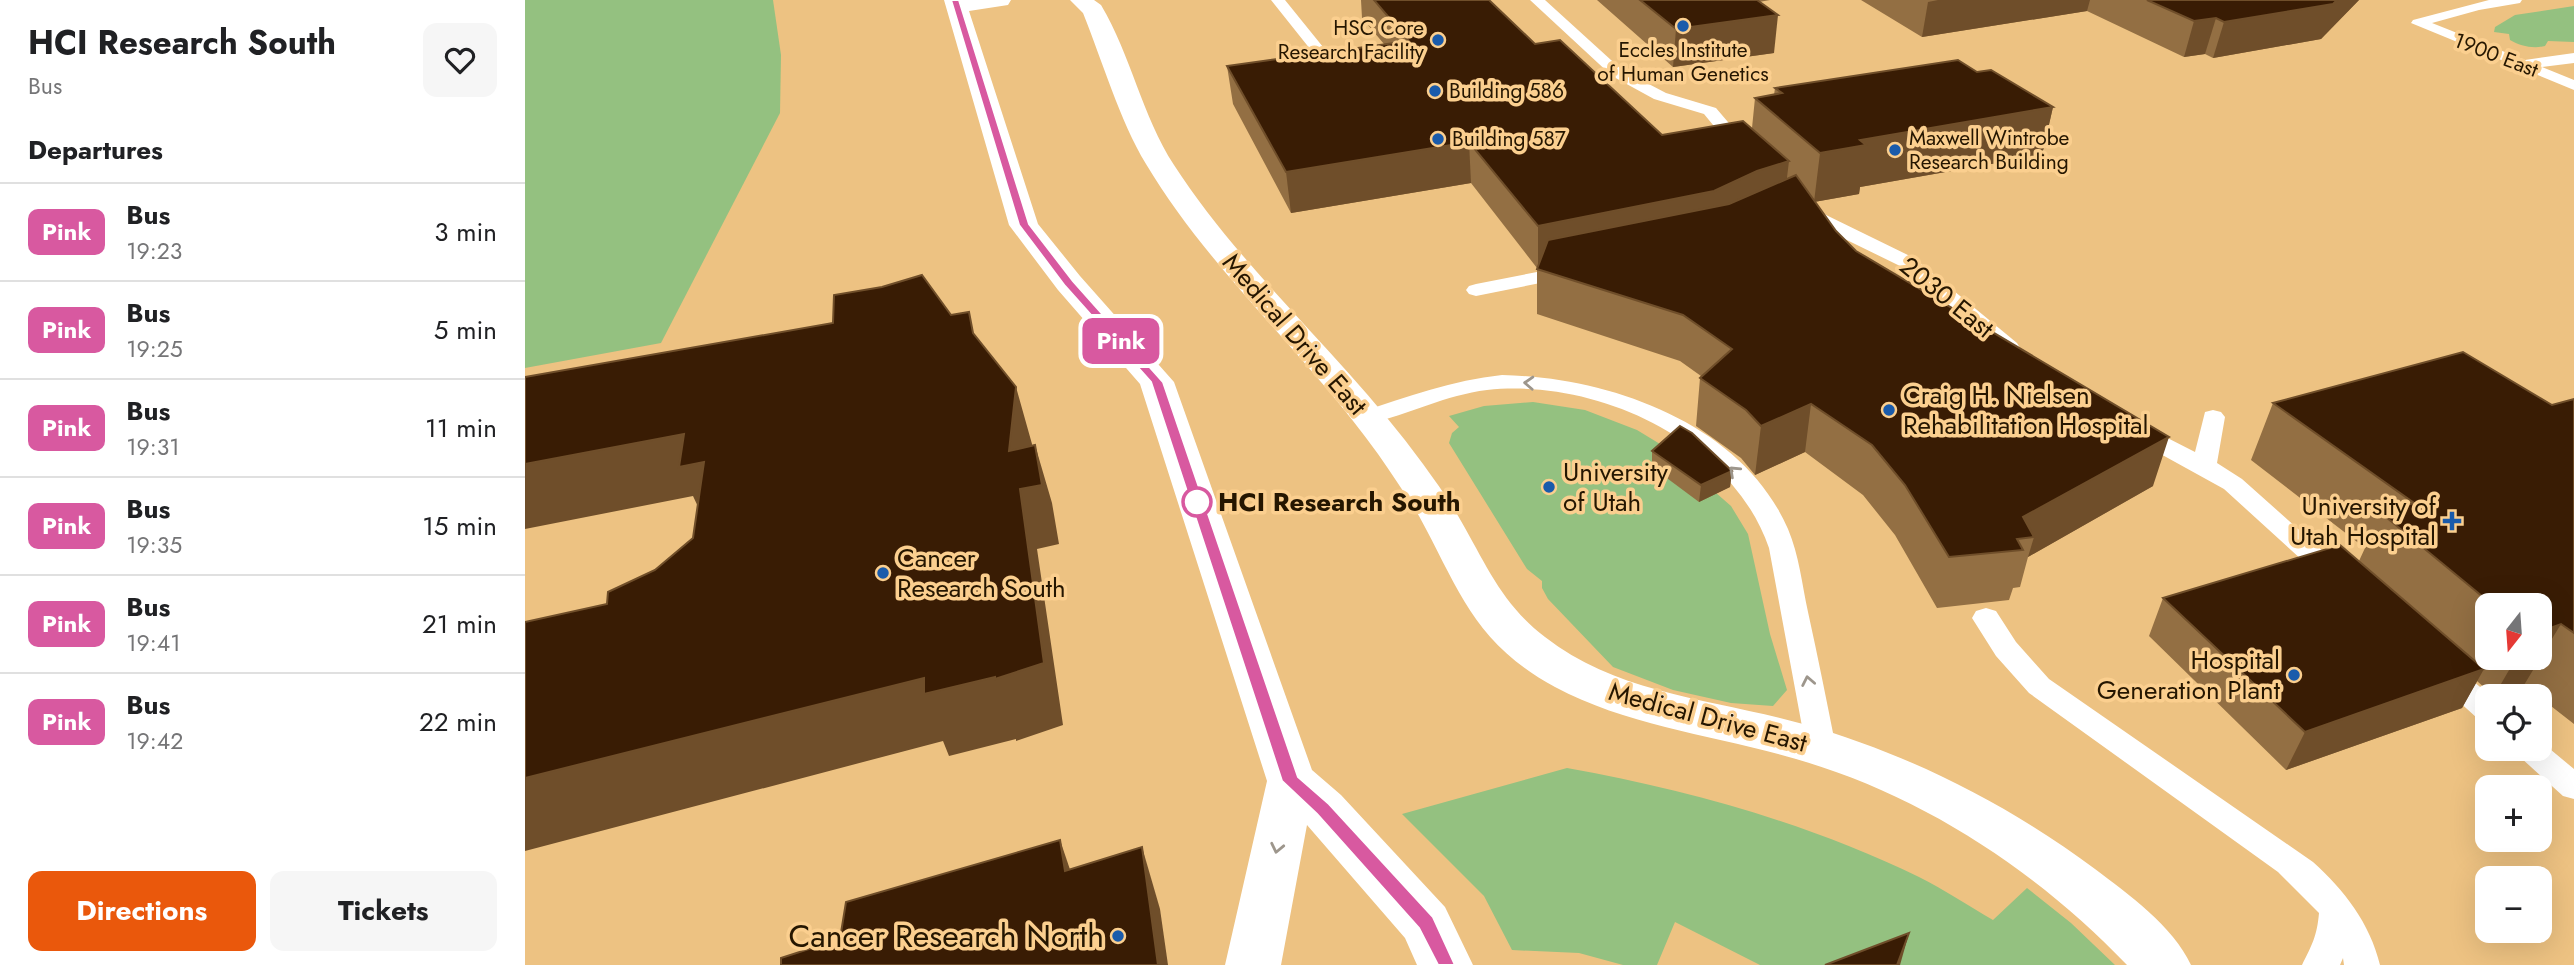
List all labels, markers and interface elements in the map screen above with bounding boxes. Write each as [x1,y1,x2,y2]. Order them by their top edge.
place label: HSC Core Research Facility [1278,13,1425,67]
marker: Eccles Institute of Human Genetics [1675,18,1691,34]
text: HCI Research South [28,19,336,66]
button: heart [423,23,497,97]
street label: 1900 East [2449,25,2543,85]
marker: HSC Core Research Facility [1430,32,1446,48]
place label: Eccles Institute of Human Genetics [1597,35,1769,89]
text: Bus [28,69,62,103]
place label: Building 586 [1449,76,1564,106]
marker: Building 586 [1427,83,1443,99]
place label: Maxwell Wintrobe Research Building [1909,123,2070,177]
place label: Building 587 [1452,124,1566,154]
text: Departures [28,131,163,169]
marker: Building 587 [1430,131,1446,147]
marker: Maxwell Wintrobe Research Building [1887,142,1903,158]
text: Bus [126,196,170,234]
text: 3 min [434,213,497,251]
text: Pink [42,214,91,249]
text: 19:23 [126,234,182,268]
street label: Medical Drive East [1214,245,1377,424]
street label: 2030 East [1892,247,2003,347]
text: Bus [126,294,170,332]
text: 5 min [434,311,497,349]
text: Pink [42,312,91,347]
line badge: Pink [1072,318,1170,364]
text: Pink [1096,323,1146,358]
text: 19:25 [126,332,183,366]
one-way arrow [1523,375,1534,390]
place label: Craig H. Nielsen Rehabilitation Hospital [1903,376,2148,444]
text: Bus [126,392,170,430]
marker: Craig H. Nielsen Rehabilitation Hospital [1881,402,1897,418]
text: 11 min [425,409,497,447]
text: Pink [42,410,91,445]
text: 19:31 [126,430,180,464]
place label: University of Utah [1563,453,1669,521]
one-way arrow [1729,467,1742,479]
marker: University of Utah [1541,479,1557,495]
place label: HCI Research South [1218,483,1461,521]
marker: HCI Research South [1182,487,1212,517]
place label: University of Utah Hospital [2290,487,2437,555]
text: Bus [126,490,170,528]
text: 15 min [422,507,497,545]
text: Pink [42,508,91,543]
marker: University of Utah Hospital [2442,511,2462,531]
text: 19:35 [126,528,182,562]
place label: Cancer Research South [897,539,1066,607]
marker: Cancer Research South [875,565,891,581]
text: Bus [126,588,170,626]
north arrow [2475,593,2551,670]
map controls [2475,593,2552,943]
text: 21 min [422,605,497,643]
text: Pink [42,606,91,641]
text: 19:41 [126,626,181,660]
place label: Hospital Generation Plant [2097,641,2281,709]
marker: Hospital Generation Plant [2286,667,2302,683]
street label: Medical Drive East [1605,672,1812,762]
one-way arrow [1801,675,1816,687]
button: locate [2475,684,2552,761]
text: Bus [126,686,170,724]
text: 22 min [419,703,497,741]
text: Pink [42,704,91,739]
text: 19:42 [126,724,183,758]
button: + [2475,775,2552,852]
one-way arrow [1271,842,1286,854]
button: − [2475,866,2552,943]
button: Directions [28,871,256,951]
button: Tickets [270,871,497,951]
place label: Cancer Research North [788,913,1104,959]
marker: Cancer Research North [1110,928,1126,944]

